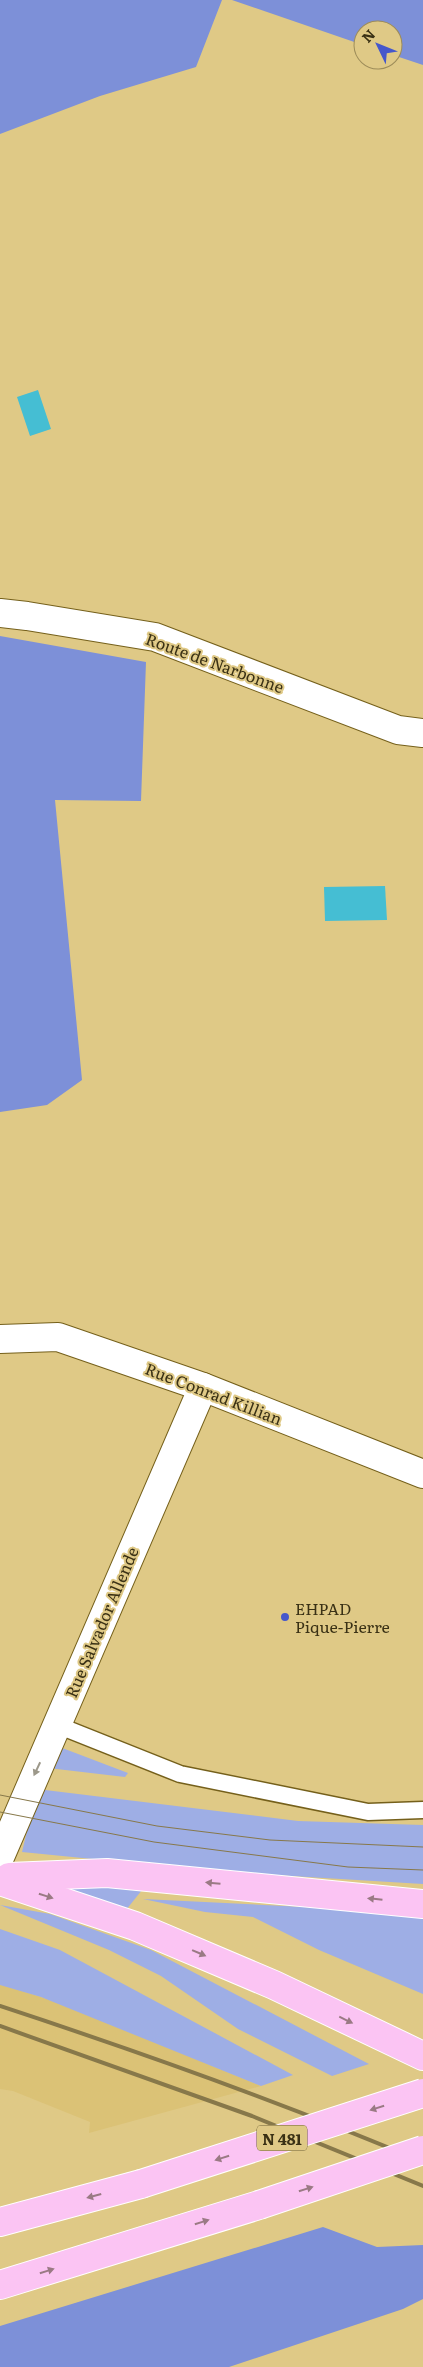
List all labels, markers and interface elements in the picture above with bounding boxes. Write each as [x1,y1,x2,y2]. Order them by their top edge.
north arrow [353,20,403,70]
text: N [356,24,379,47]
street label: Route de Narbonne [143,626,287,698]
street label: Rue Conrad Killian [142,1356,286,1430]
street label: Rue Salvador Allende [58,1543,144,1701]
place label: EHPAD Pique-Pierre [295,1596,390,1638]
marker: EHPAD Pique-Pierre [279,1611,291,1623]
one-way arrow [32,1762,40,1776]
one-way arrow [205,1879,221,1887]
one-way arrow [39,1893,54,1901]
one-way arrow [366,1895,382,1903]
one-way arrow [191,1949,206,1957]
one-way arrow [339,2016,354,2024]
one-way arrow [369,2104,384,2112]
road number: N 481 [257,2126,307,2150]
one-way arrow [214,2154,229,2162]
one-way arrow [298,2185,313,2193]
one-way arrow [87,2193,102,2201]
one-way arrow [194,2218,209,2226]
one-way arrow [39,2266,54,2274]

